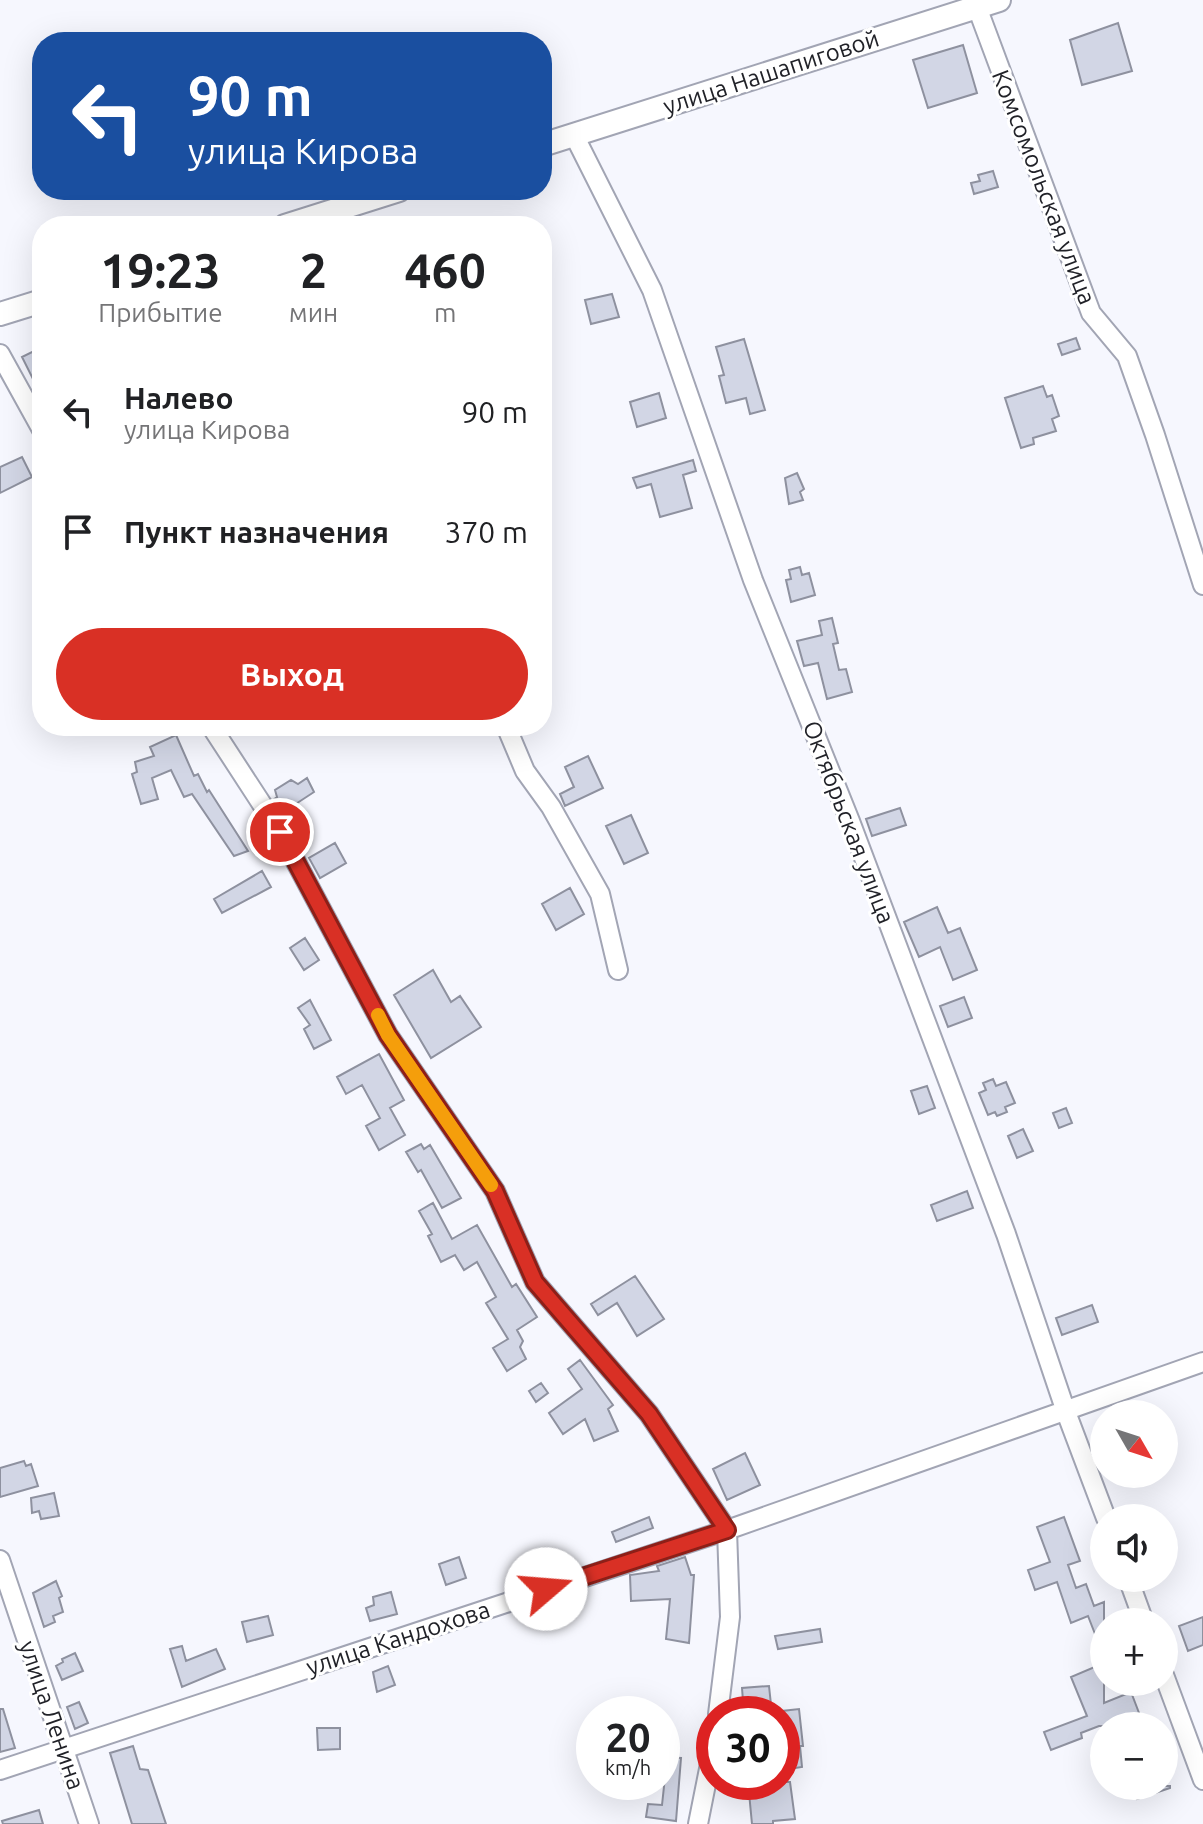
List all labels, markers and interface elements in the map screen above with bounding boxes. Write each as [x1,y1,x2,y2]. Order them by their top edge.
street label: улица Нашапиговой [660,24,882,120]
icon: left [56,64,160,168]
text: 90 m [188,64,313,127]
street label: Комсомольская улица [987,66,1101,308]
text: улица Кирова [188,130,419,171]
text: 19:23 [100,243,220,297]
text: 2 [300,243,327,297]
text: 460 [405,243,486,297]
text: Прибытие [98,298,223,327]
text: мин [289,298,338,327]
text: m [434,298,456,327]
text: Налево [124,381,234,415]
icon: left [56,390,100,434]
text: 90 m [461,395,528,429]
text: улица Кирова [124,415,290,444]
icon: arrive [56,510,100,554]
text: Пункт назначения [124,515,389,549]
text: 370 m [444,515,528,549]
button: Выход [56,628,528,720]
street label: Октябрьская улица [798,717,900,927]
pin [246,798,314,866]
icon: arrive [258,810,302,854]
north arrow [1090,1400,1178,1488]
map controls [1090,1400,1178,1800]
button: sound [1090,1504,1178,1592]
position arrow [504,1547,588,1631]
street label: улица Кандохова [303,1596,493,1680]
button: + [1090,1608,1178,1696]
street label: улица Ленина [14,1637,90,1793]
speed limit sign: 30 [696,1696,800,1800]
button: − [1090,1712,1178,1800]
text: 20 [605,1715,651,1760]
text: km/h [605,1756,651,1779]

